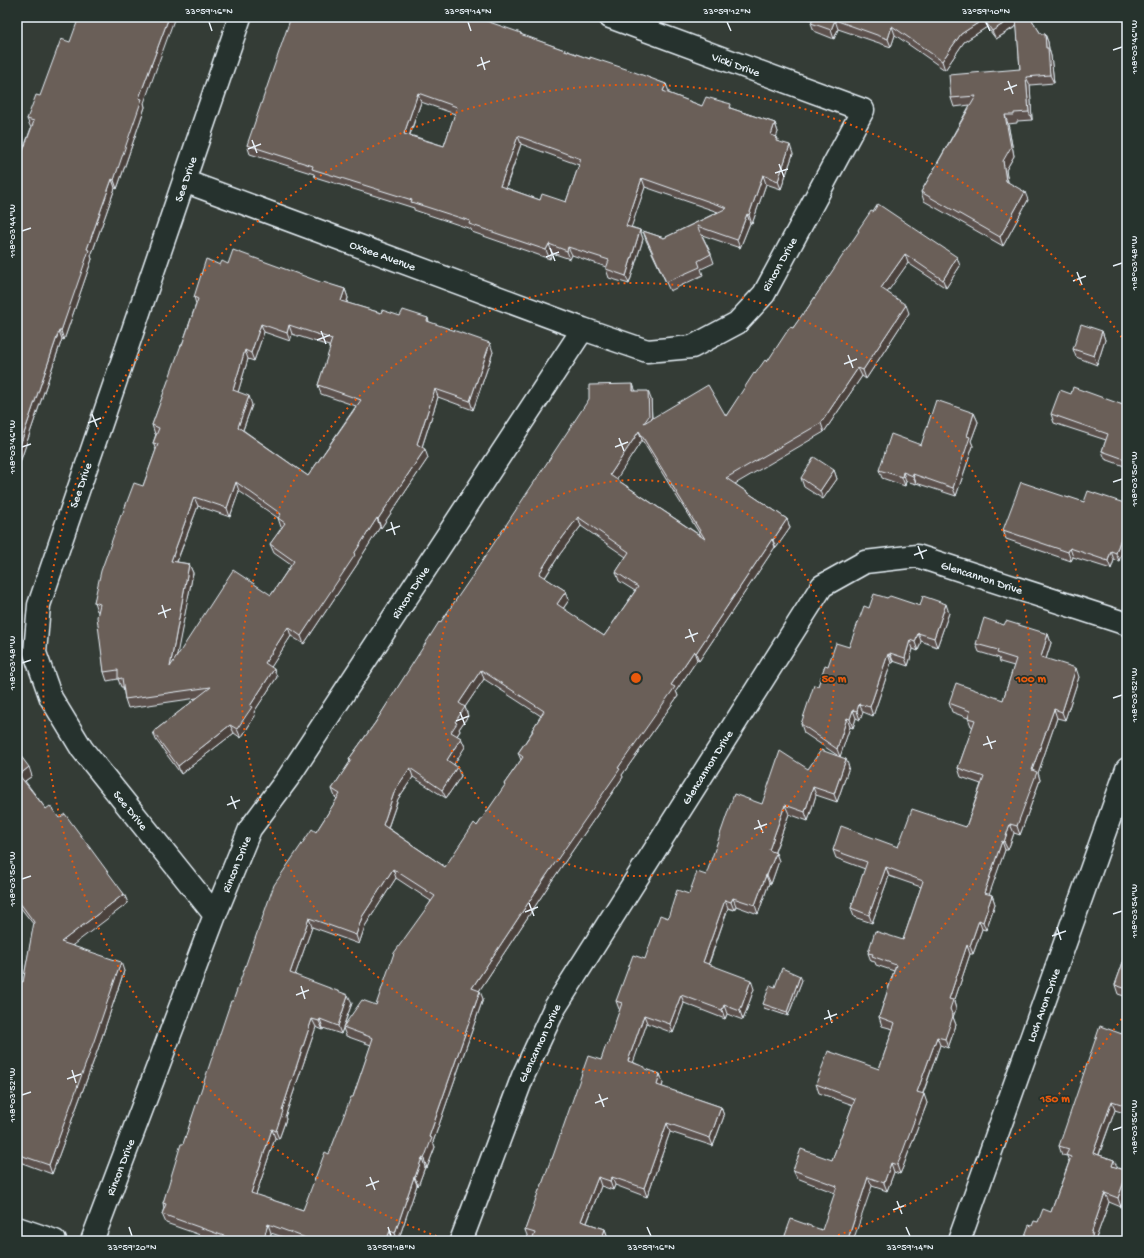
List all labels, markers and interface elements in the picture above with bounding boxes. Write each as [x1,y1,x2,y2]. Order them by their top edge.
text: 33°59'16"N [184,6,233,18]
text: 33°59'14"N [443,6,492,18]
text: 33°59'12"N [702,6,751,18]
text: 33°59'10"N [961,6,1011,18]
text: 118°03'46"W [1129,20,1141,75]
street label: Vicki Drive [708,50,762,81]
street label: See Drive [173,154,201,204]
text: 118°03'44"W [7,204,19,259]
street label: Rincon Drive [760,235,802,294]
text: 118°03'48"W [1129,235,1141,291]
street label: Oxsee Avenue [347,238,418,276]
text: 118°03'46"W [7,420,19,475]
text: 118°03'50"W [1129,451,1141,508]
street label: See Drive [68,460,96,510]
street label: Glencannon Drive [939,559,1025,599]
street label: Rincon Drive [390,564,434,622]
text: 118°03'48"W [7,635,19,691]
text: 118°03'52"W [1129,667,1141,723]
centre of rings [629,671,643,685]
text: 50 m [822,673,847,687]
text: 100 m [1015,673,1046,687]
street label: Glencannon Drive [680,728,738,808]
street label: See Drive [109,789,150,835]
street label: Rincon Drive [220,834,256,895]
text: 118°03'50"W [7,851,19,908]
text: 118°03'54"W [1129,883,1141,939]
street label: Loch Avon Drive [1025,966,1065,1044]
street label: Glencannon Drive [516,1002,565,1085]
text: 118°03'52"W [7,1067,19,1123]
text: 150 m [1039,1093,1070,1107]
text: 118°03'56"W [1129,1099,1141,1155]
street label: Rincon Drive [105,1137,139,1198]
text: 33°59'20"N [107,1242,157,1254]
text: 33°59'18"N [366,1242,415,1254]
text: 33°59'16"N [626,1242,675,1254]
text: 33°59'14"N [885,1242,934,1254]

